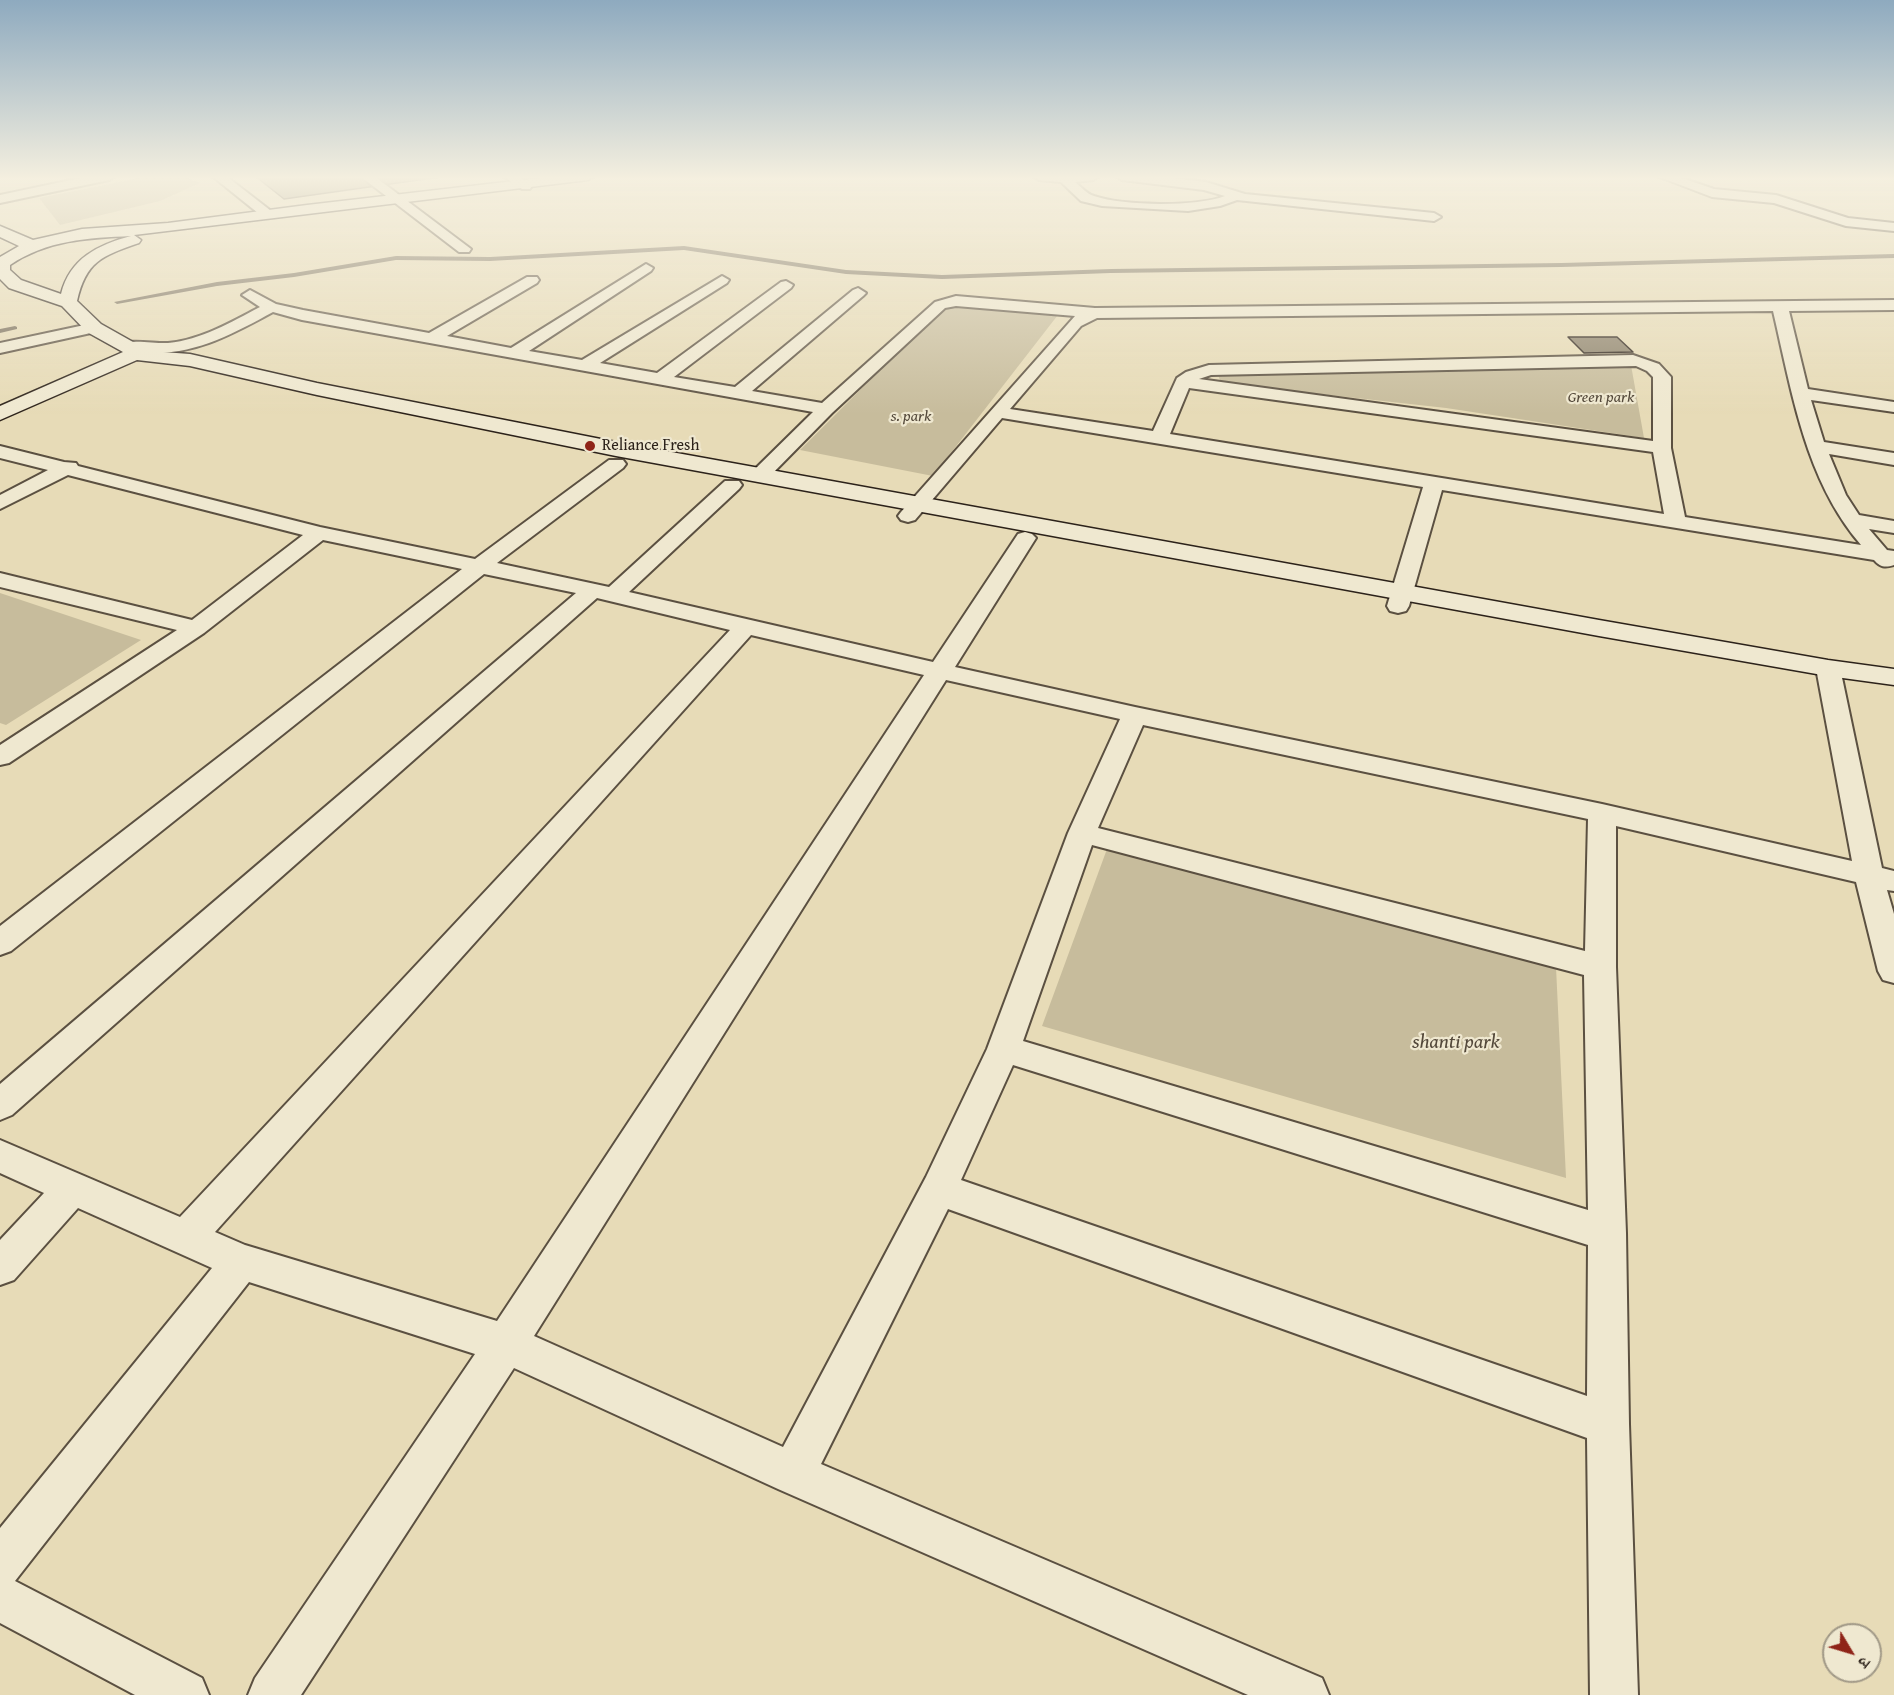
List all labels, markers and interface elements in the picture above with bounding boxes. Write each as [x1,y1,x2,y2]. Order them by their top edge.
park label: Green park [1568,388,1634,408]
park label: s. park [891,407,931,427]
place label: Reliance Fresh [602,436,699,456]
marker: Reliance Fresh [583,439,597,453]
park label: shanti park [1412,1031,1500,1055]
north arrow [1822,1623,1882,1683]
text: उ [1853,1652,1877,1673]

